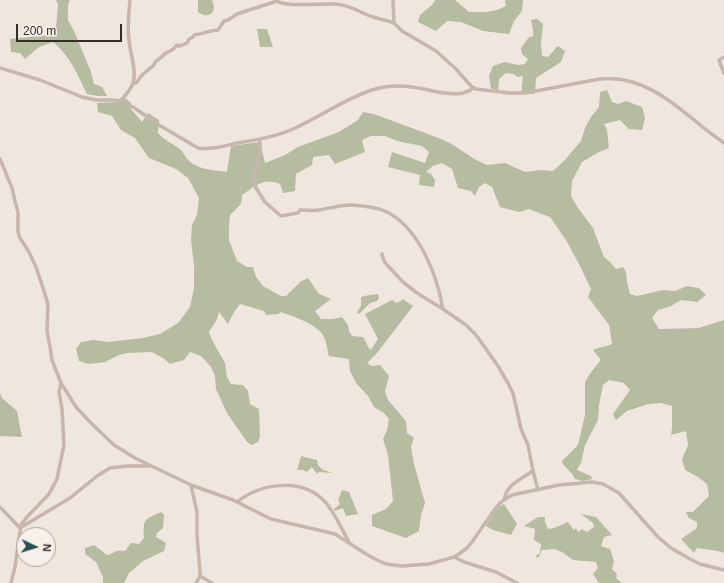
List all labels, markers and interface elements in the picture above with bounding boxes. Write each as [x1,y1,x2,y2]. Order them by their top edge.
scale bar [18,16,124,42]
text: 200 m [23,24,56,38]
north arrow [16,527,56,567]
text: N [41,543,53,552]

